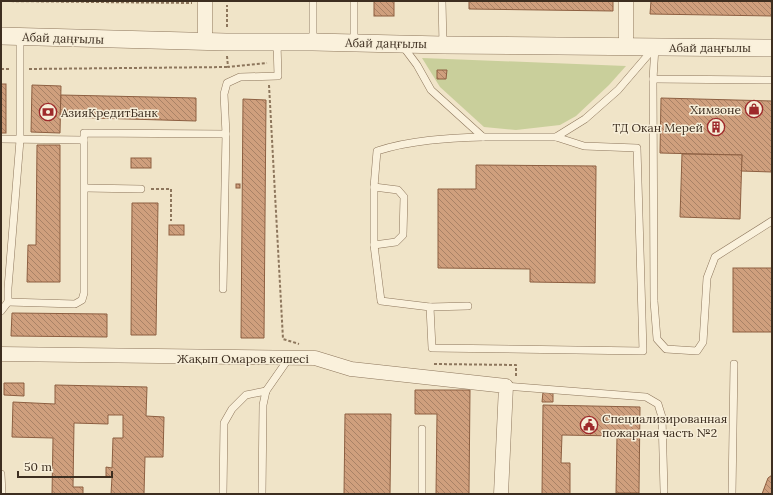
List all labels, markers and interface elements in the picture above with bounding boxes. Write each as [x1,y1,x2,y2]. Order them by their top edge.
street label: Абай даңғылы [21,29,104,47]
street label: Абай даңғылы [344,35,427,51]
street label: Абай даңғылы [668,40,751,55]
shop icon: Химзоне [744,99,764,119]
bank icon: АзияКредитБанк [38,102,58,122]
place label: Химзоне [690,102,741,117]
place label: АзияКредитБанк [60,105,159,120]
building icon: ТД Окан Мерей [706,117,726,137]
place label: ТД Окан Мерей [612,120,703,135]
street label: Жақып Омаров көшесі [177,351,309,366]
place label: Специализированная пожарная часть №2 [602,411,727,440]
public building icon: Специализированная пожарная часть №2 [579,415,599,435]
scale bar [18,453,112,479]
text: 50 m [24,459,52,474]

